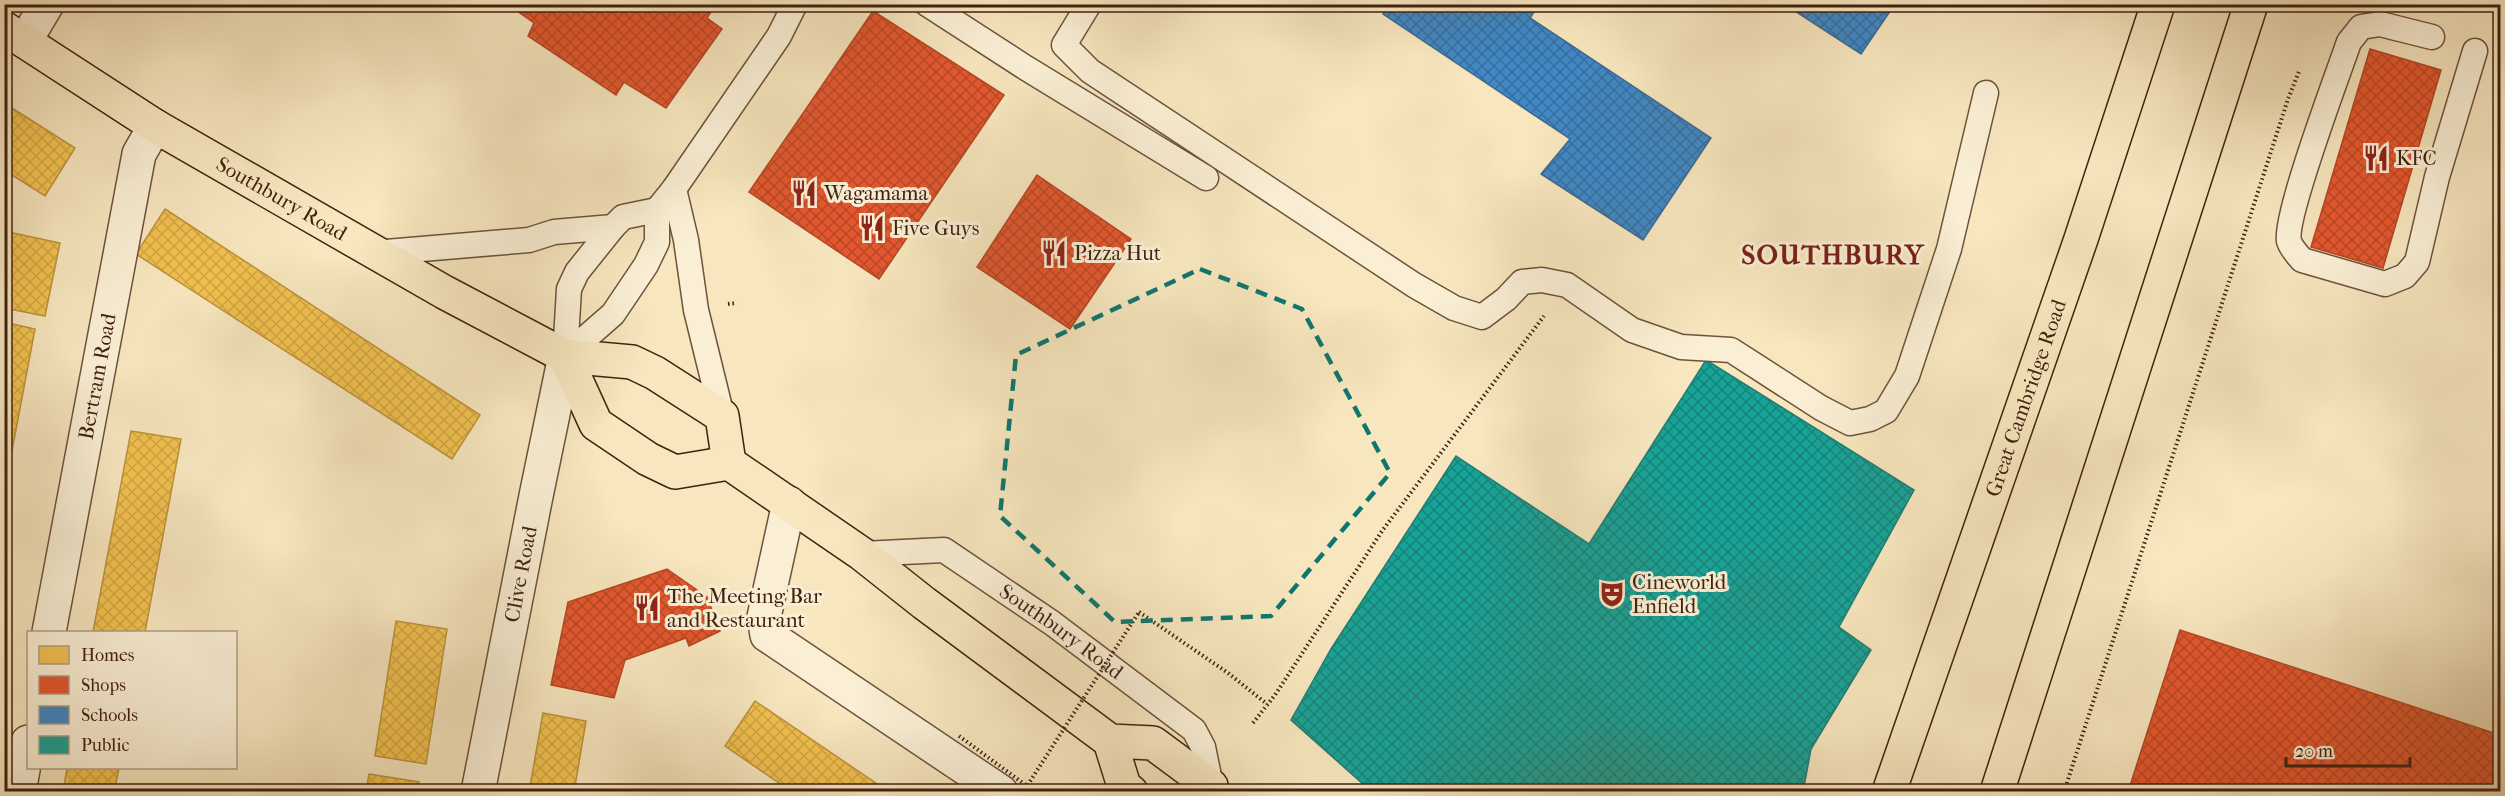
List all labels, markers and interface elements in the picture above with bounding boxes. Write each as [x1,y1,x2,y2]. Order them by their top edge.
restaurant icon: KFC [2361,143,2391,173]
place label: KFC [2396,146,2437,170]
street label: Southbury Road [212,152,352,246]
restaurant icon: Wagamama [789,178,819,208]
place label: Wagamama [823,181,928,205]
restaurant icon: Five Guys [857,213,887,243]
place label: Five Guys [892,216,980,240]
restaurant icon: Pizza Hut [1039,238,1069,268]
district label: SOUTHBURY [1741,239,1925,271]
place label: Pizza Hut [1074,241,1162,265]
street label: Great Cambridge Road [1980,296,2071,500]
street label: Bertram Road [73,311,121,442]
street label: Clive Road [500,523,542,624]
place label: Cineworld Enfield [1632,570,1727,618]
street label: Southbury Road [995,579,1128,685]
theatre icon: Cineworld Enfield [1597,579,1627,609]
place label: The Meeting Bar and Restaurant [667,584,822,632]
restaurant icon: The Meeting Bar and Restaurant [632,593,662,623]
legend [27,631,237,769]
text: Homes [81,645,135,666]
text: Shops [81,675,126,696]
text: Schools [81,705,138,726]
scale bar [2286,730,2410,768]
text: Public [81,735,129,756]
text: 20 m [2295,741,2333,762]

